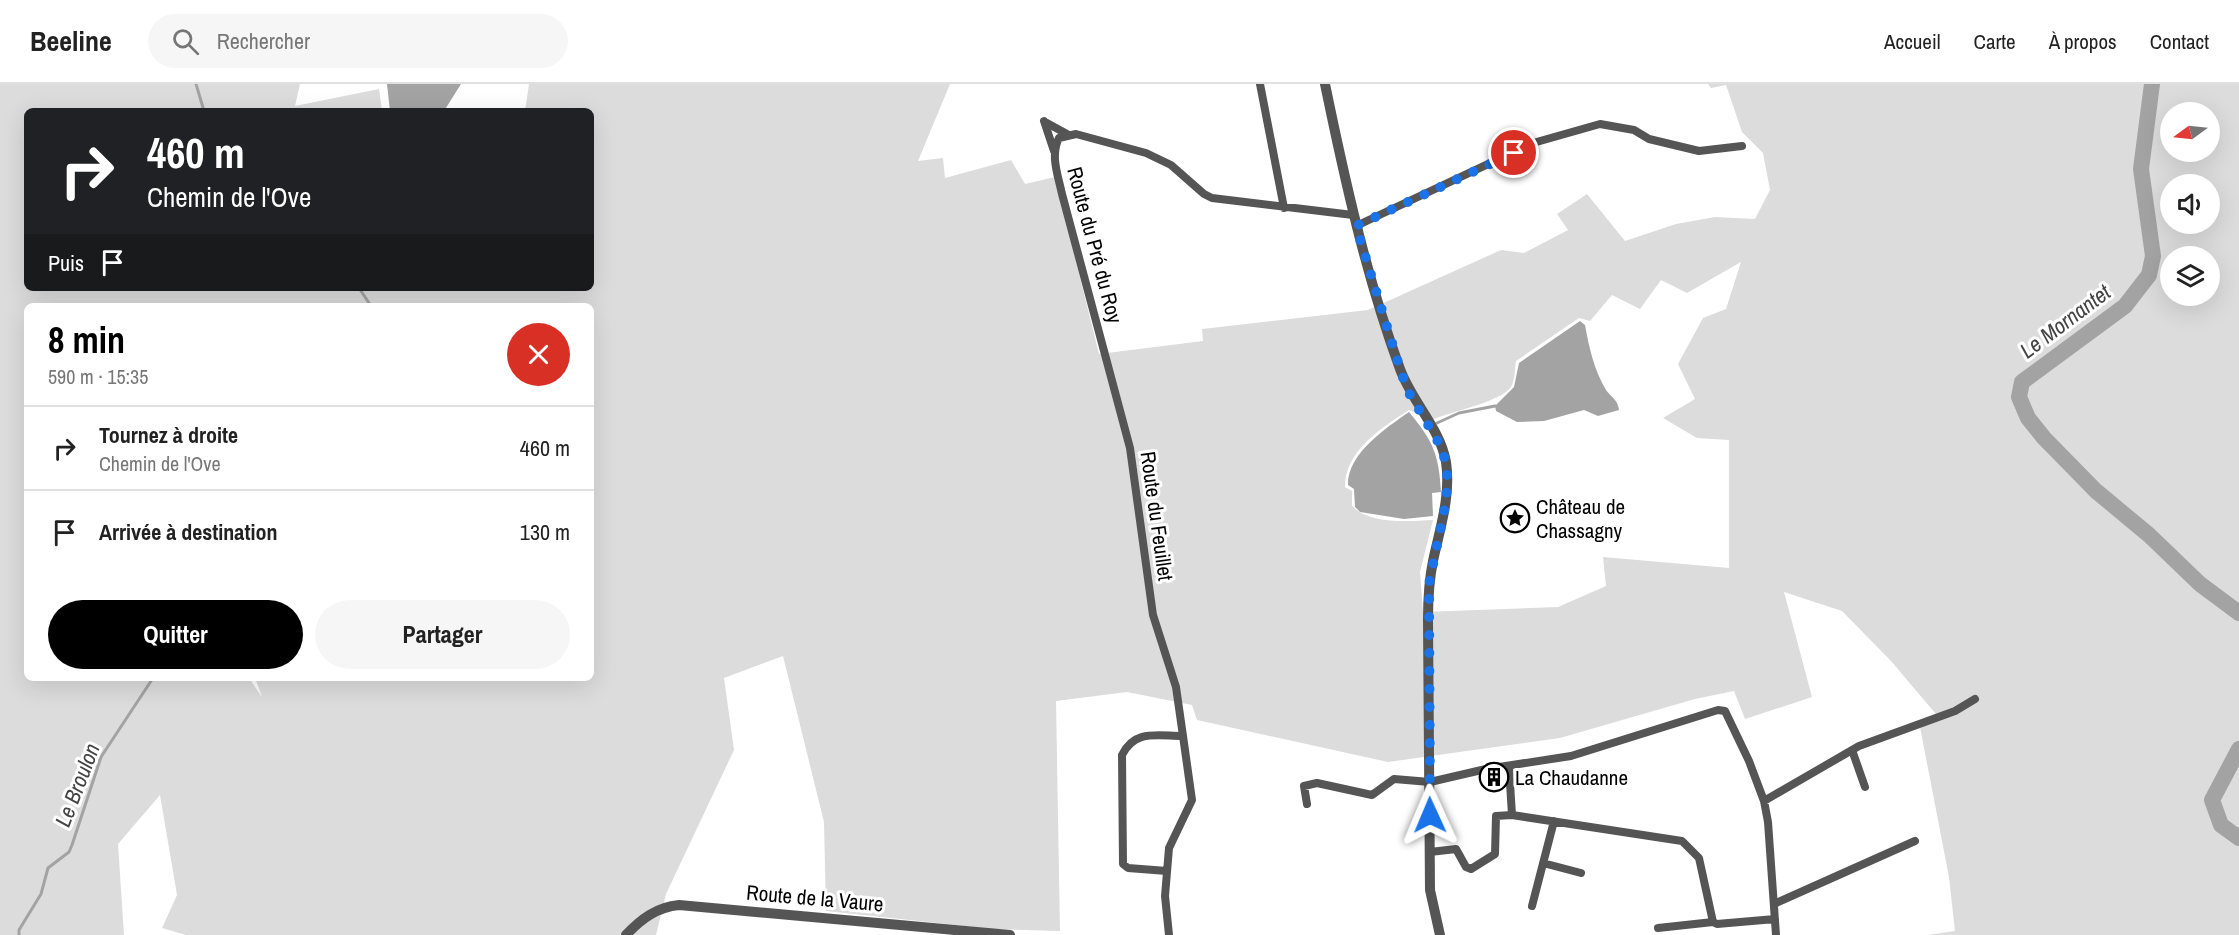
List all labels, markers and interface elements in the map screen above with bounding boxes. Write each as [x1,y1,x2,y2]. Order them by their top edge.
search box [148,14,568,68]
text: Beeline [30,22,112,60]
icon: search [169,25,202,58]
text: Rechercher [217,26,310,56]
text: Accueil [1884,27,1941,56]
text: Carte [1974,27,2016,56]
text: À propos [2049,27,2117,56]
text: Contact [2150,27,2209,56]
north arrow [2160,102,2220,162]
map controls [2160,102,2220,306]
text: 460 m [147,125,245,181]
pin [1488,127,1539,178]
icon: right [48,132,126,210]
icon: arrive [1497,136,1530,169]
street label: Route du Pré du Roy [1060,164,1130,327]
button: sound [2160,174,2220,234]
text: Chemin de l'Ove [147,179,311,215]
icon: arrive [96,246,129,279]
button: layers [2160,246,2220,306]
text: Puis [48,248,84,278]
water label: Le Mornantet [2014,276,2117,365]
text: 8 min [48,316,125,364]
button: close [507,323,570,386]
text: 590 m · 15:35 [48,363,148,390]
text: Tournez à droite [99,420,238,450]
icon: right [48,432,81,465]
text: 460 m [520,433,570,463]
street label: Route du Feuillet [1134,449,1180,583]
text: Chemin de l'Ove [99,450,221,477]
place label: Château de Chassagny [1536,492,1625,545]
place icon: Château de Chassagny [1499,502,1531,534]
icon: arrive [48,516,81,549]
text: Arrivée à destination [99,517,277,547]
text: 130 m [520,517,570,547]
button: Quitter [48,600,303,669]
button: Partager [315,600,570,669]
water label: Le Broulon [47,739,107,831]
building icon: La Chaudanne [1478,761,1510,793]
place label: La Chaudanne [1515,763,1628,792]
position arrow [1398,783,1462,847]
street label: Route de la Vaure [745,878,885,918]

